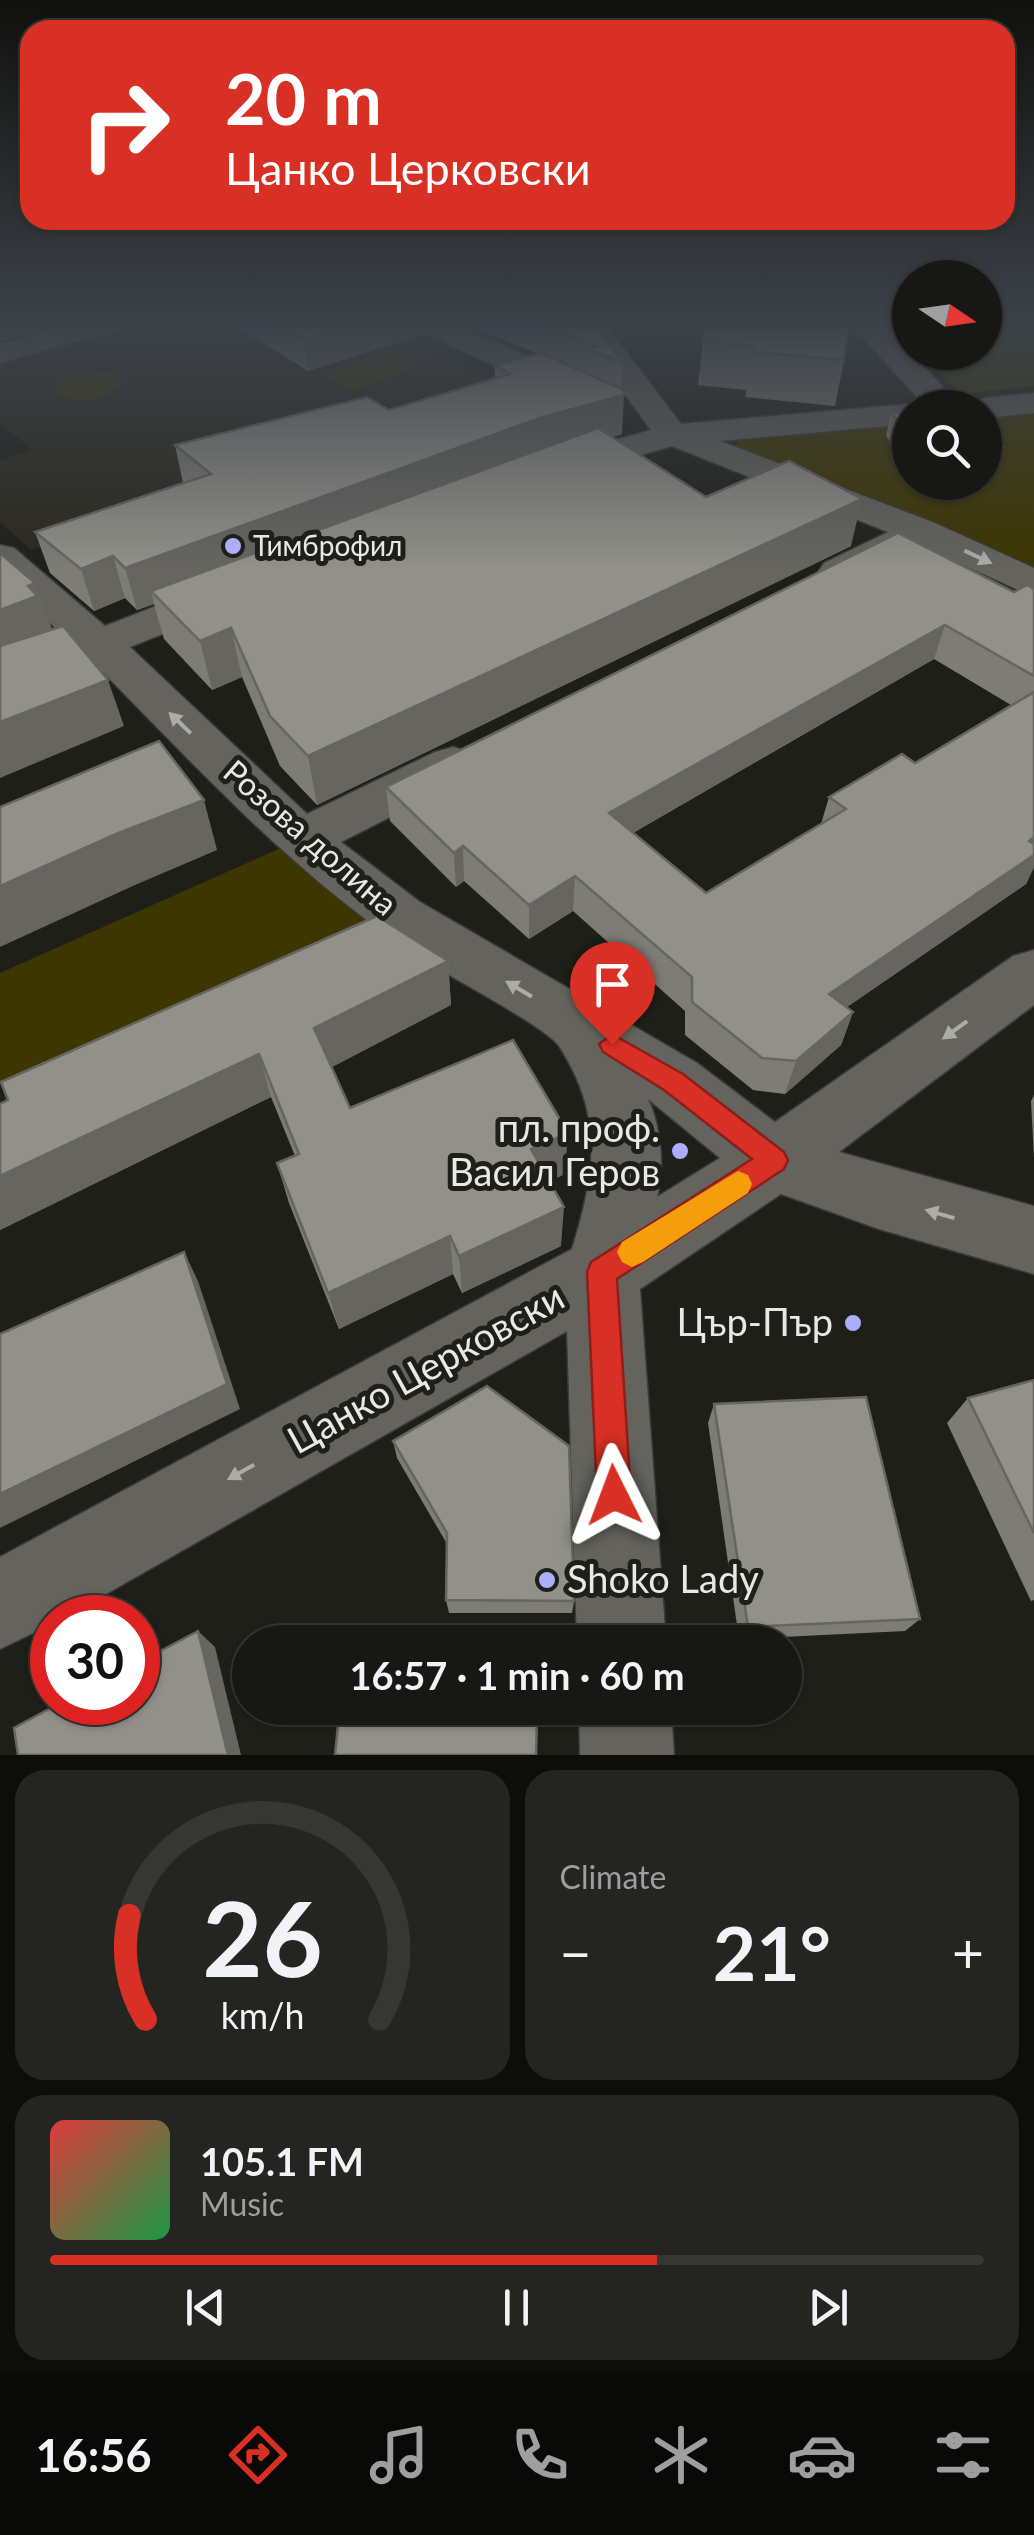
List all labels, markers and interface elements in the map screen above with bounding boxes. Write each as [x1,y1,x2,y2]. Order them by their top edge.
text: 20 m [225,56,382,140]
icon: right [60,60,190,190]
text: Цанко Церковски [225,141,591,195]
north arrow [892,260,1002,370]
map controls [892,260,1002,500]
button: search [892,390,1002,500]
place label: Тимброфил [253,528,403,562]
marker: Тимброфил [222,535,244,557]
one-way arrow [964,549,993,566]
one-way arrow [169,711,193,735]
street label: Розова долина [216,751,406,923]
pin [570,942,655,1045]
icon: arrive [585,957,640,1012]
one-way arrow [505,981,533,998]
one-way arrow [942,1020,968,1039]
place label: пл. проф. Васил Геров [449,1104,660,1194]
marker: пл. проф. Васил Геров [669,1140,691,1162]
one-way arrow [924,1206,955,1221]
street label: Цанко Церковски [279,1272,571,1462]
place label: Цър-Пър [676,1298,833,1344]
marker: Цър-Пър [842,1312,864,1334]
position arrow [562,1443,666,1547]
one-way arrow [227,1462,255,1480]
place label: Shoko Lady [567,1555,759,1601]
marker: Shoko Lady [536,1569,558,1591]
speed limit sign: 30 [30,1595,160,1725]
text: 16:57 · 1 min · 60 m [349,1652,685,1698]
text: Climate [560,1857,666,1896]
text: 26 [202,1874,323,1999]
text: 21° [713,1907,831,1997]
text: − [560,1919,591,1985]
text: + [952,1919,984,1985]
text: km/h [220,1994,304,2037]
text: 105.1 FM [200,2138,364,2184]
text: Music [200,2184,284,2223]
icon: previous [178,2280,233,2335]
icon: pause [489,2280,544,2335]
icon: next [801,2280,856,2335]
icon: directions [223,2420,293,2490]
icon: music [364,2420,434,2490]
icon: phone [505,2420,575,2490]
icon: climate [646,2420,716,2490]
icon: car [787,2420,857,2490]
icon: filters [928,2420,998,2490]
text: 16:56 [36,2428,152,2482]

